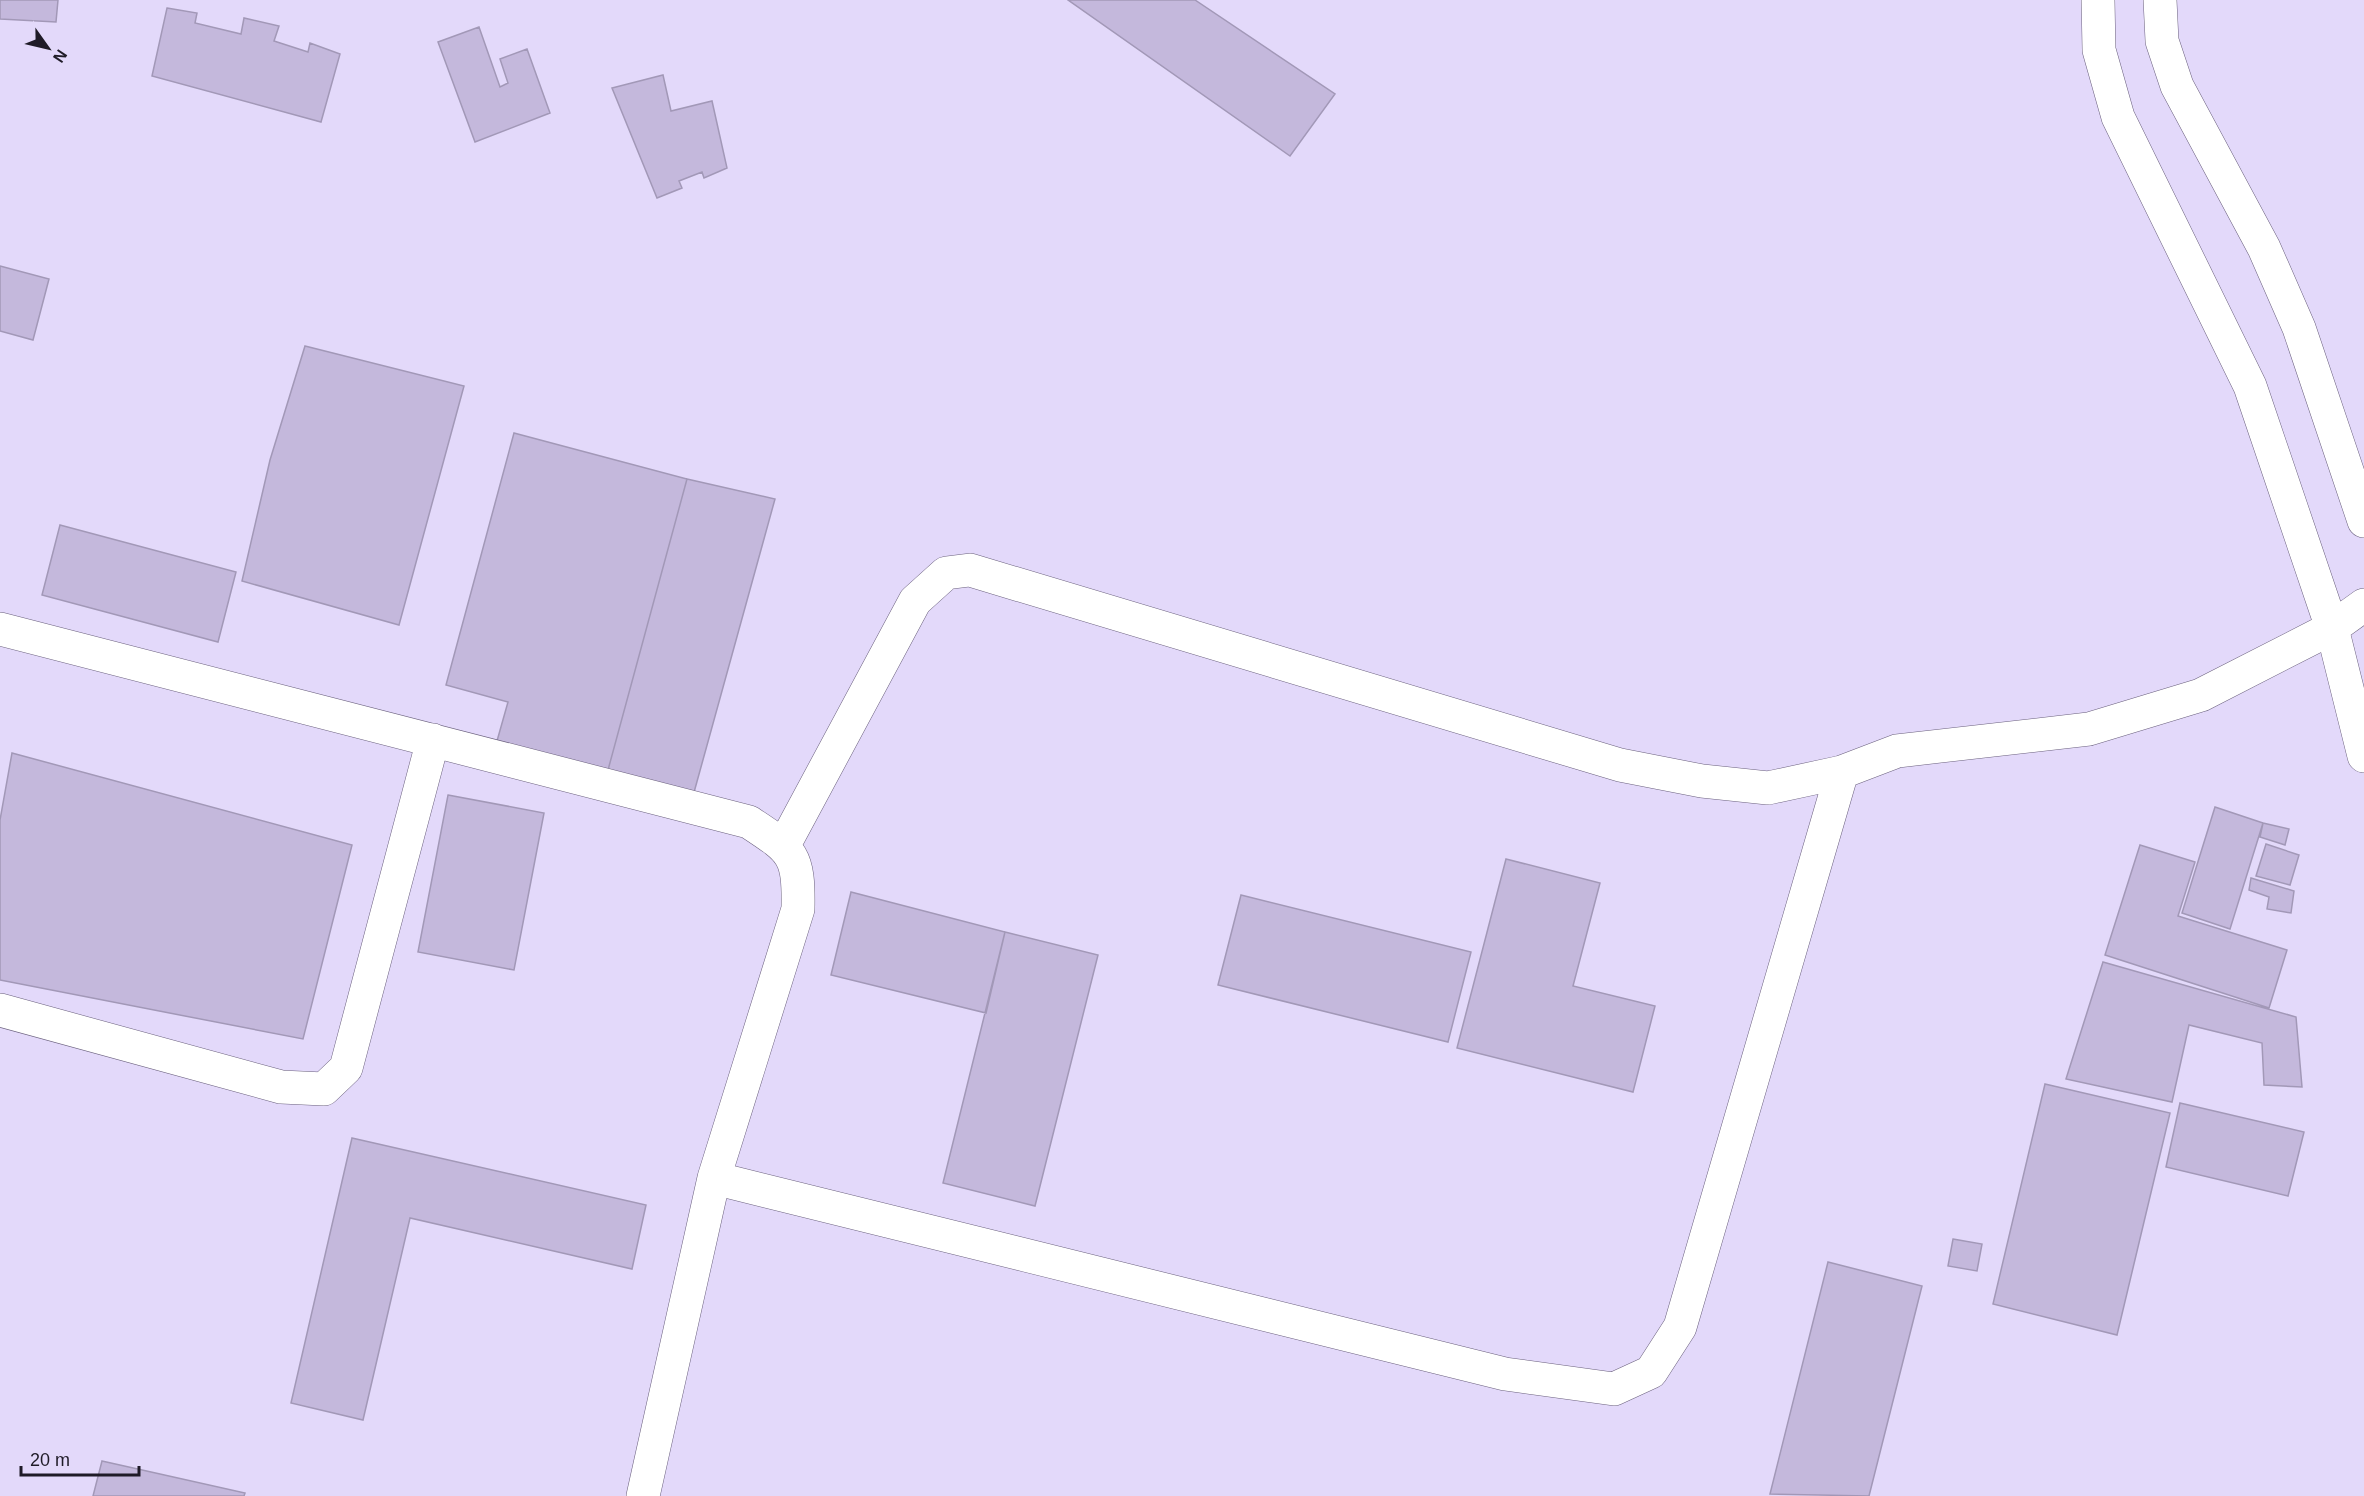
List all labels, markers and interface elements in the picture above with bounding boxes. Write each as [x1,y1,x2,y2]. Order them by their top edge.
north arrow [18,18,78,78]
text: N [50,47,70,66]
scale bar [21,1439,140,1477]
text: 20 m [30,1450,70,1470]

